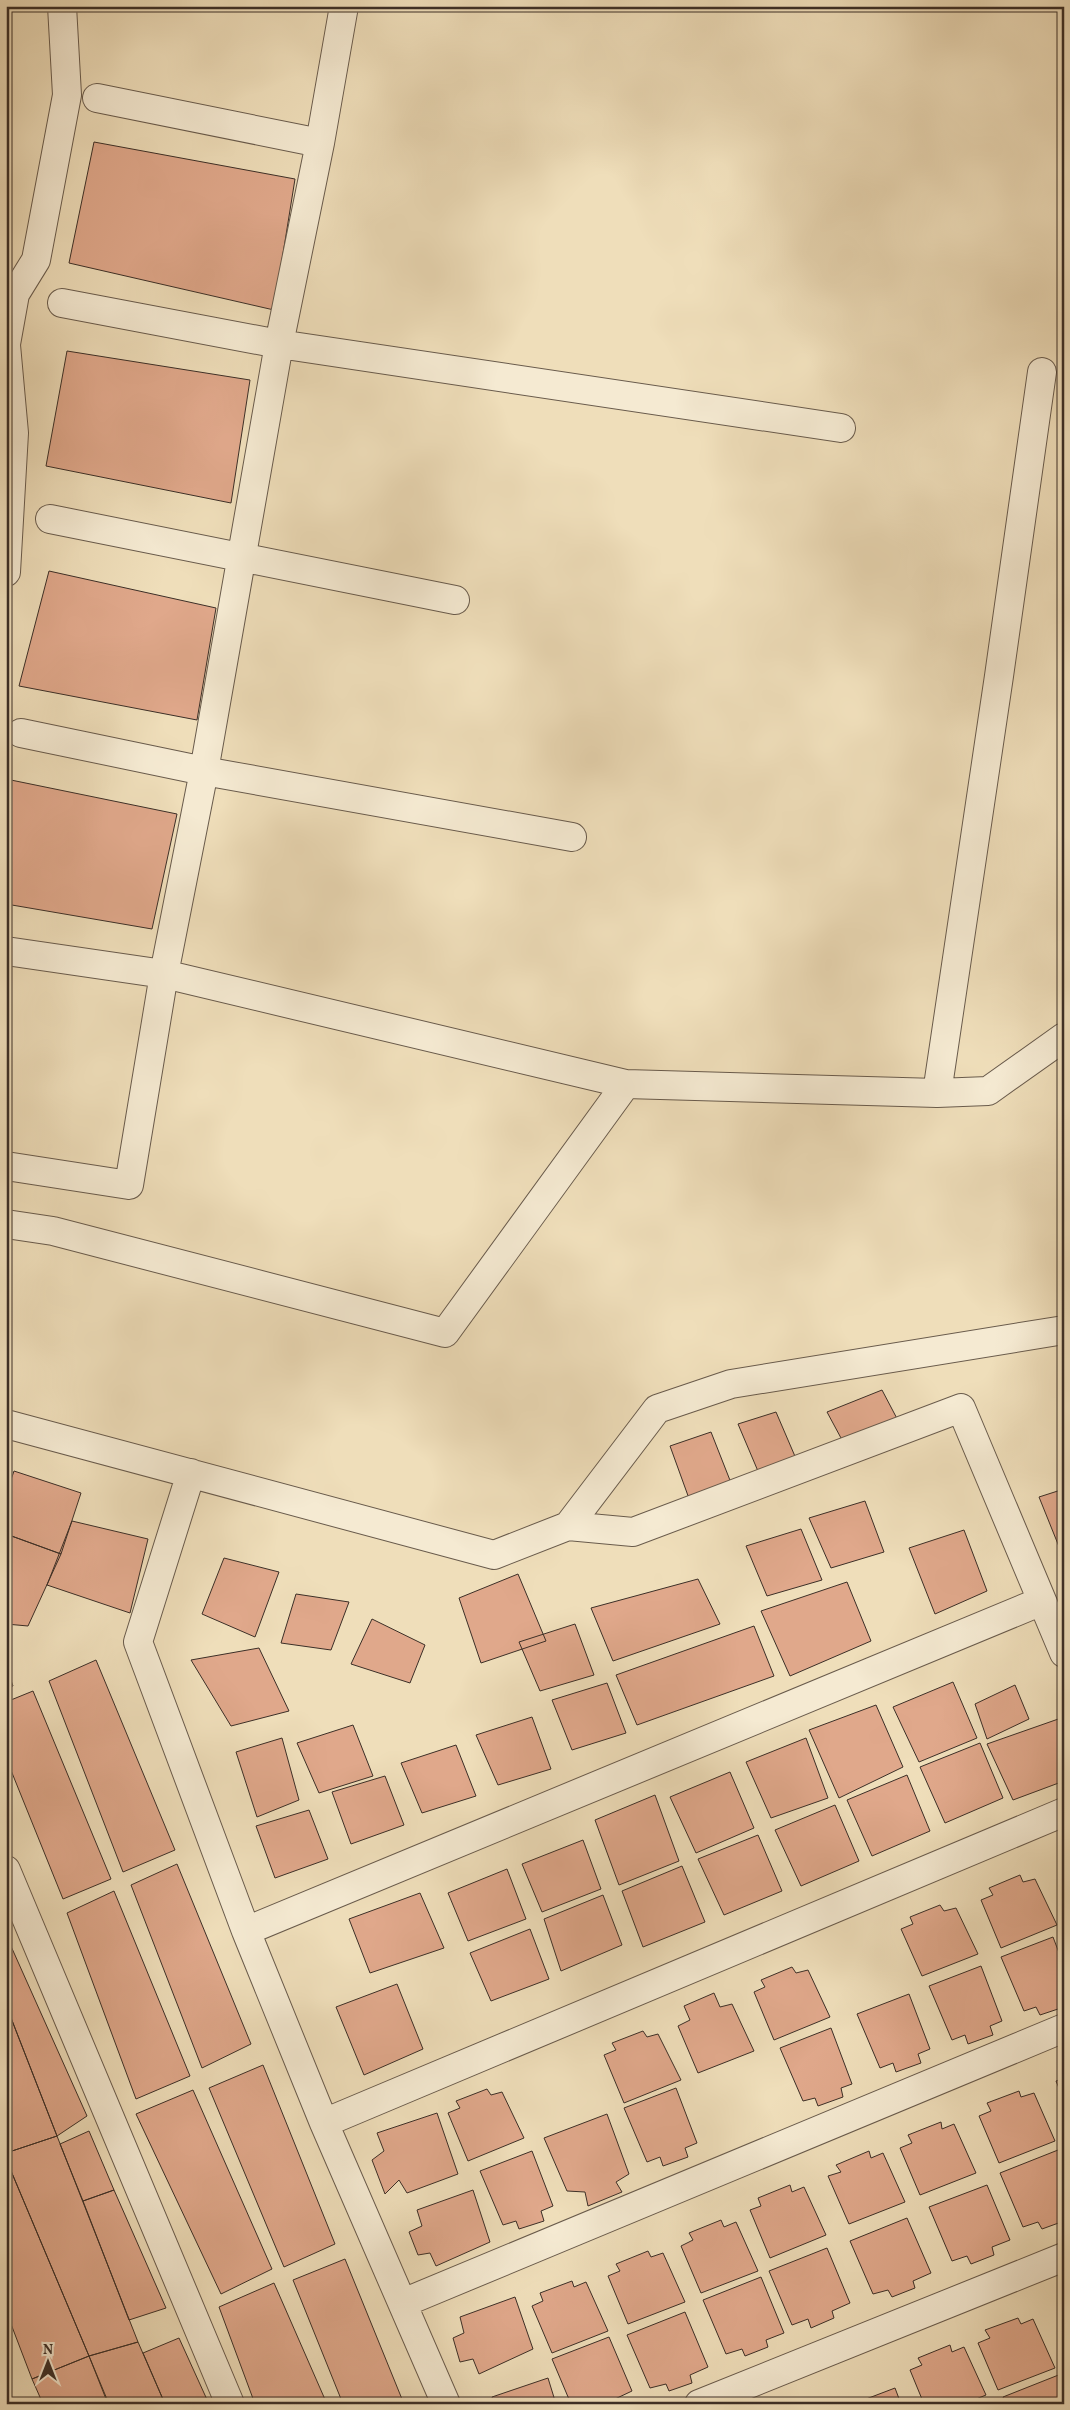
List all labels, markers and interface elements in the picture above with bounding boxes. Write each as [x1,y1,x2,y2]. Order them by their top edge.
north arrow [22,2338,72,2388]
text: N [43,2341,53,2360]

